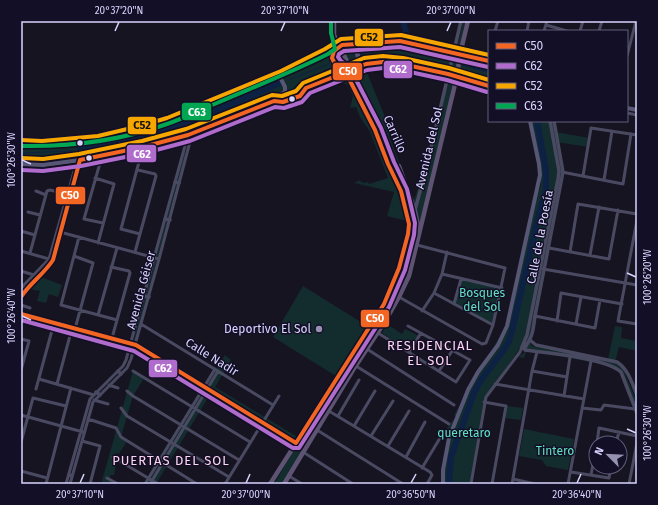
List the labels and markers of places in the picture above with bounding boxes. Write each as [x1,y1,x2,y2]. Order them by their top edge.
unlabelled marker [287,94,297,104]
unlabelled marker [75,138,85,148]
unlabelled marker [84,153,94,163]
place label: Deportivo El Sol [224,322,311,336]
marker: Deportivo El Sol [314,324,324,334]

